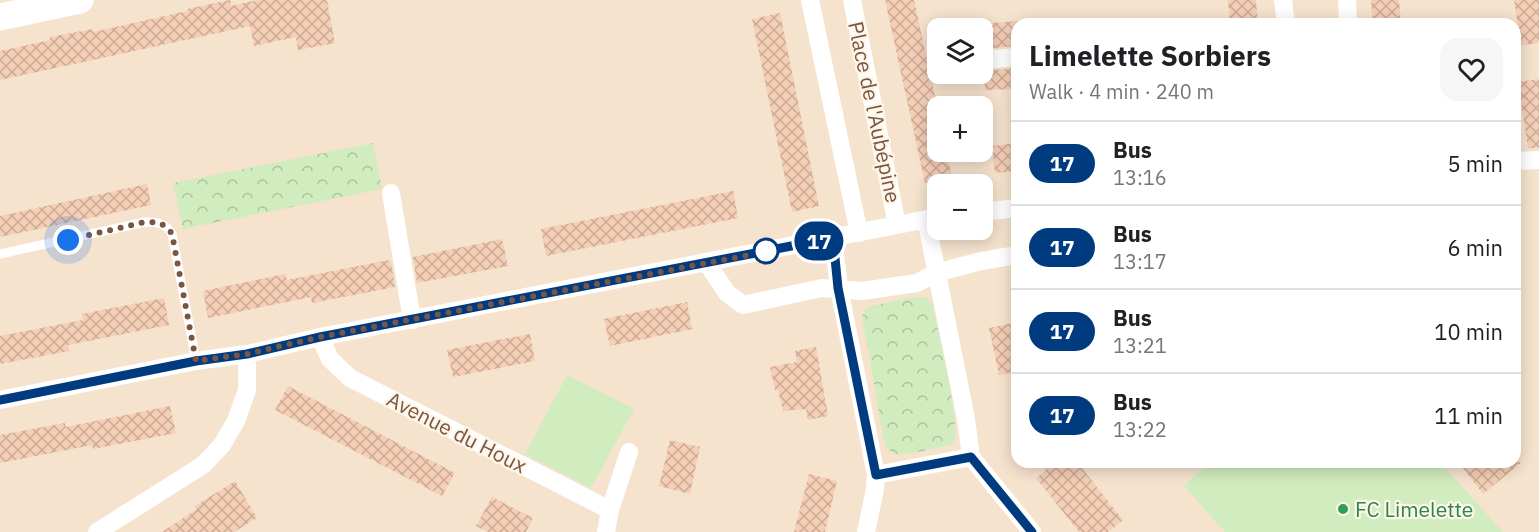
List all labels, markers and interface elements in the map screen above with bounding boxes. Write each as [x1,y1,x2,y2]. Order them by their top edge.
map controls [927,18,993,240]
button: layers [927,18,993,84]
street label: Place de l'Aubépine [842,19,908,205]
text: Limelette Sorbiers [1029,37,1271,74]
button: heart [1440,38,1503,101]
text: Walk · 4 min · 240 m [1029,78,1214,105]
button: + [927,96,993,162]
text: Bus [1113,135,1152,164]
text: 17 [1049,149,1075,177]
text: 5 min [1447,149,1503,178]
text: 13:16 [1113,164,1167,191]
button: − [927,174,993,240]
text: Bus [1113,219,1152,248]
line badge: 17 [792,222,846,260]
your location [53,225,83,255]
text: 17 [806,227,832,255]
text: 17 [1049,233,1075,261]
text: 6 min [1447,233,1503,262]
unlabelled marker [753,238,779,264]
text: 13:17 [1113,248,1167,275]
text: Bus [1113,303,1152,332]
text: 17 [1049,317,1075,345]
text: 10 min [1434,317,1503,346]
text: 13:21 [1113,332,1167,359]
street label: Avenue du Houx [382,385,532,479]
text: Bus [1113,387,1152,416]
text: 17 [1049,401,1075,429]
text: 11 min [1434,401,1503,430]
text: 13:22 [1113,416,1167,443]
place label: FC Limelette [1355,495,1473,523]
marker: FC Limelette [1336,502,1350,516]

